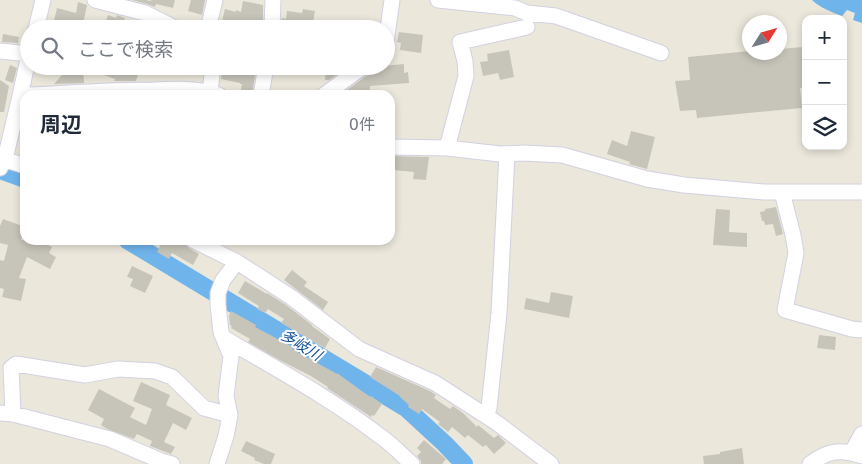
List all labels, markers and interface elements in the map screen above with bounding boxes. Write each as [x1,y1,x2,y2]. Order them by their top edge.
north arrow [742,15,787,60]
map controls [802,15,847,150]
button: + [802,15,847,60]
search box [20,20,395,75]
icon: search [38,34,66,62]
text: ここで検索 [78,38,173,60]
button: − [802,60,847,105]
button: layers [802,105,847,150]
text: 周辺 [40,113,82,137]
text: 0件 [349,115,375,134]
water label: 多岐川 [277,326,327,365]

